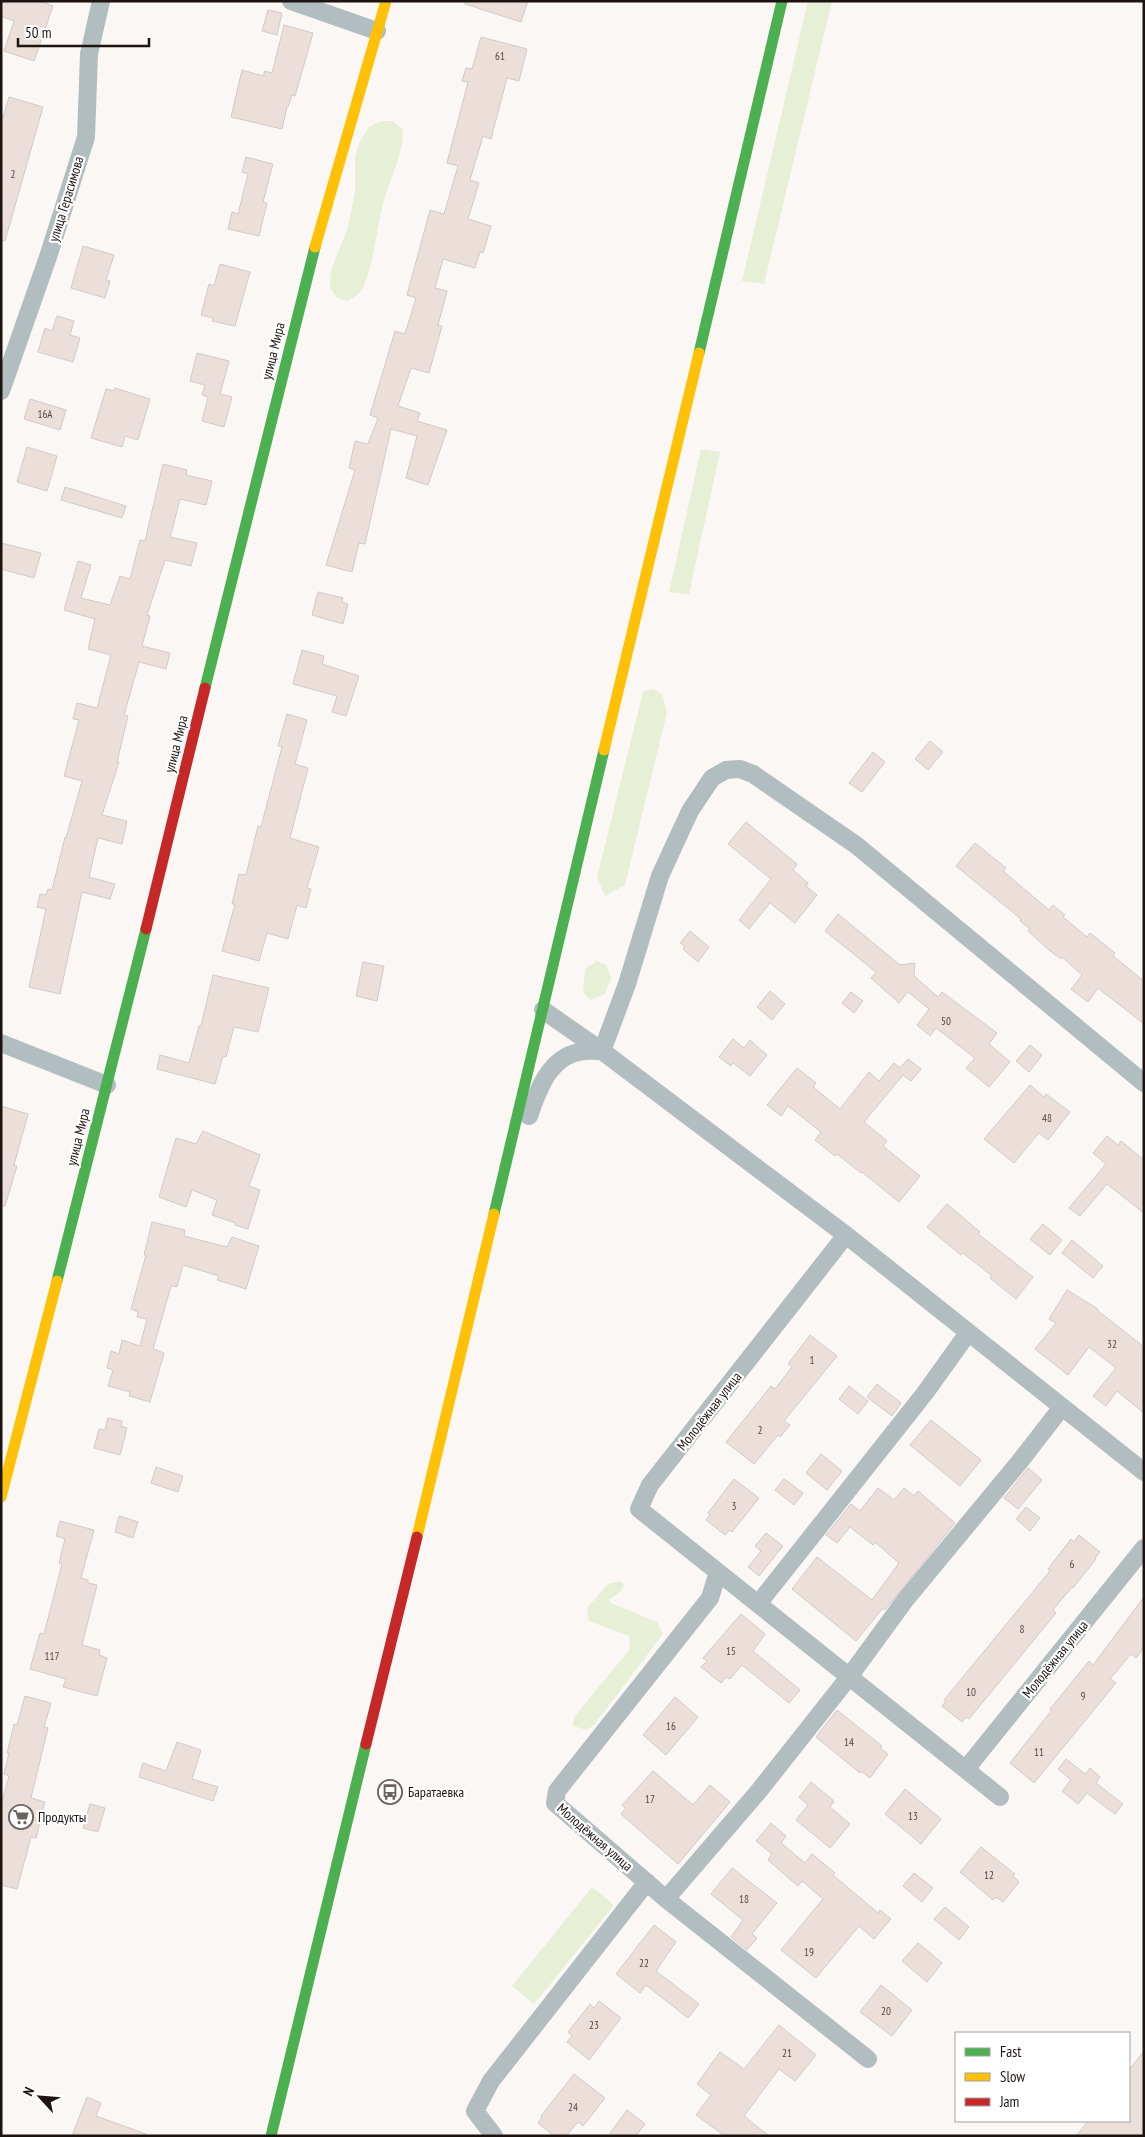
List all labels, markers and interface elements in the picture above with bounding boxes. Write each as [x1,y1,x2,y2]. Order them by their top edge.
scale bar [18,15,149,47]
text: 50 m [25,23,51,42]
house number: 61 [495,49,505,63]
street label: улица Герасимова [44,154,88,244]
house number: 2 [11,167,16,181]
street label: улица Мира [257,320,289,382]
house number: 16А [37,407,53,421]
street label: улица Мира [160,713,192,775]
house number: 50 [941,1014,951,1028]
street label: улица Мира [62,1106,94,1168]
house number: 48 [1042,1111,1052,1125]
house number: 32 [1107,1337,1117,1351]
house number: 1 [810,1353,815,1367]
street label: Молодёжная улица [673,1368,745,1454]
house number: 2 [758,1423,763,1437]
house number: 3 [732,1499,737,1513]
house number: 6 [1070,1557,1075,1571]
street label: Молодёжная улица [1018,1617,1092,1701]
house number: 8 [1020,1622,1025,1636]
house number: 15 [726,1644,736,1658]
house number: 117 [45,1649,59,1663]
house number: 10 [966,1685,976,1699]
house number: 9 [1081,1689,1086,1703]
house number: 16 [666,1719,676,1733]
house number: 14 [844,1735,854,1749]
house number: 11 [1034,1745,1044,1759]
bus stop icon: Баратаевка [377,1779,403,1805]
place label: Баратаевка [408,1783,464,1801]
house number: 17 [645,1792,655,1806]
street label: Молодёжная улица [553,1799,637,1875]
supermarket icon: Продукты [8,1804,34,1830]
place label: Продукты [38,1808,86,1826]
house number: 13 [908,1809,918,1823]
house number: 12 [984,1868,994,1882]
house number: 18 [739,1892,749,1906]
house number: 19 [804,1945,814,1959]
house number: 22 [639,1956,649,1970]
house number: 20 [881,2004,891,2018]
house number: 23 [589,2018,599,2032]
legend [955,2032,1130,2122]
text: Fast [1000,2042,1021,2061]
house number: 21 [782,2046,792,2060]
text: Slow [1000,2067,1025,2086]
north arrow [15,2072,65,2122]
text: N [19,2084,38,2099]
text: Jam [999,2092,1019,2111]
house number: 24 [568,2100,578,2114]

